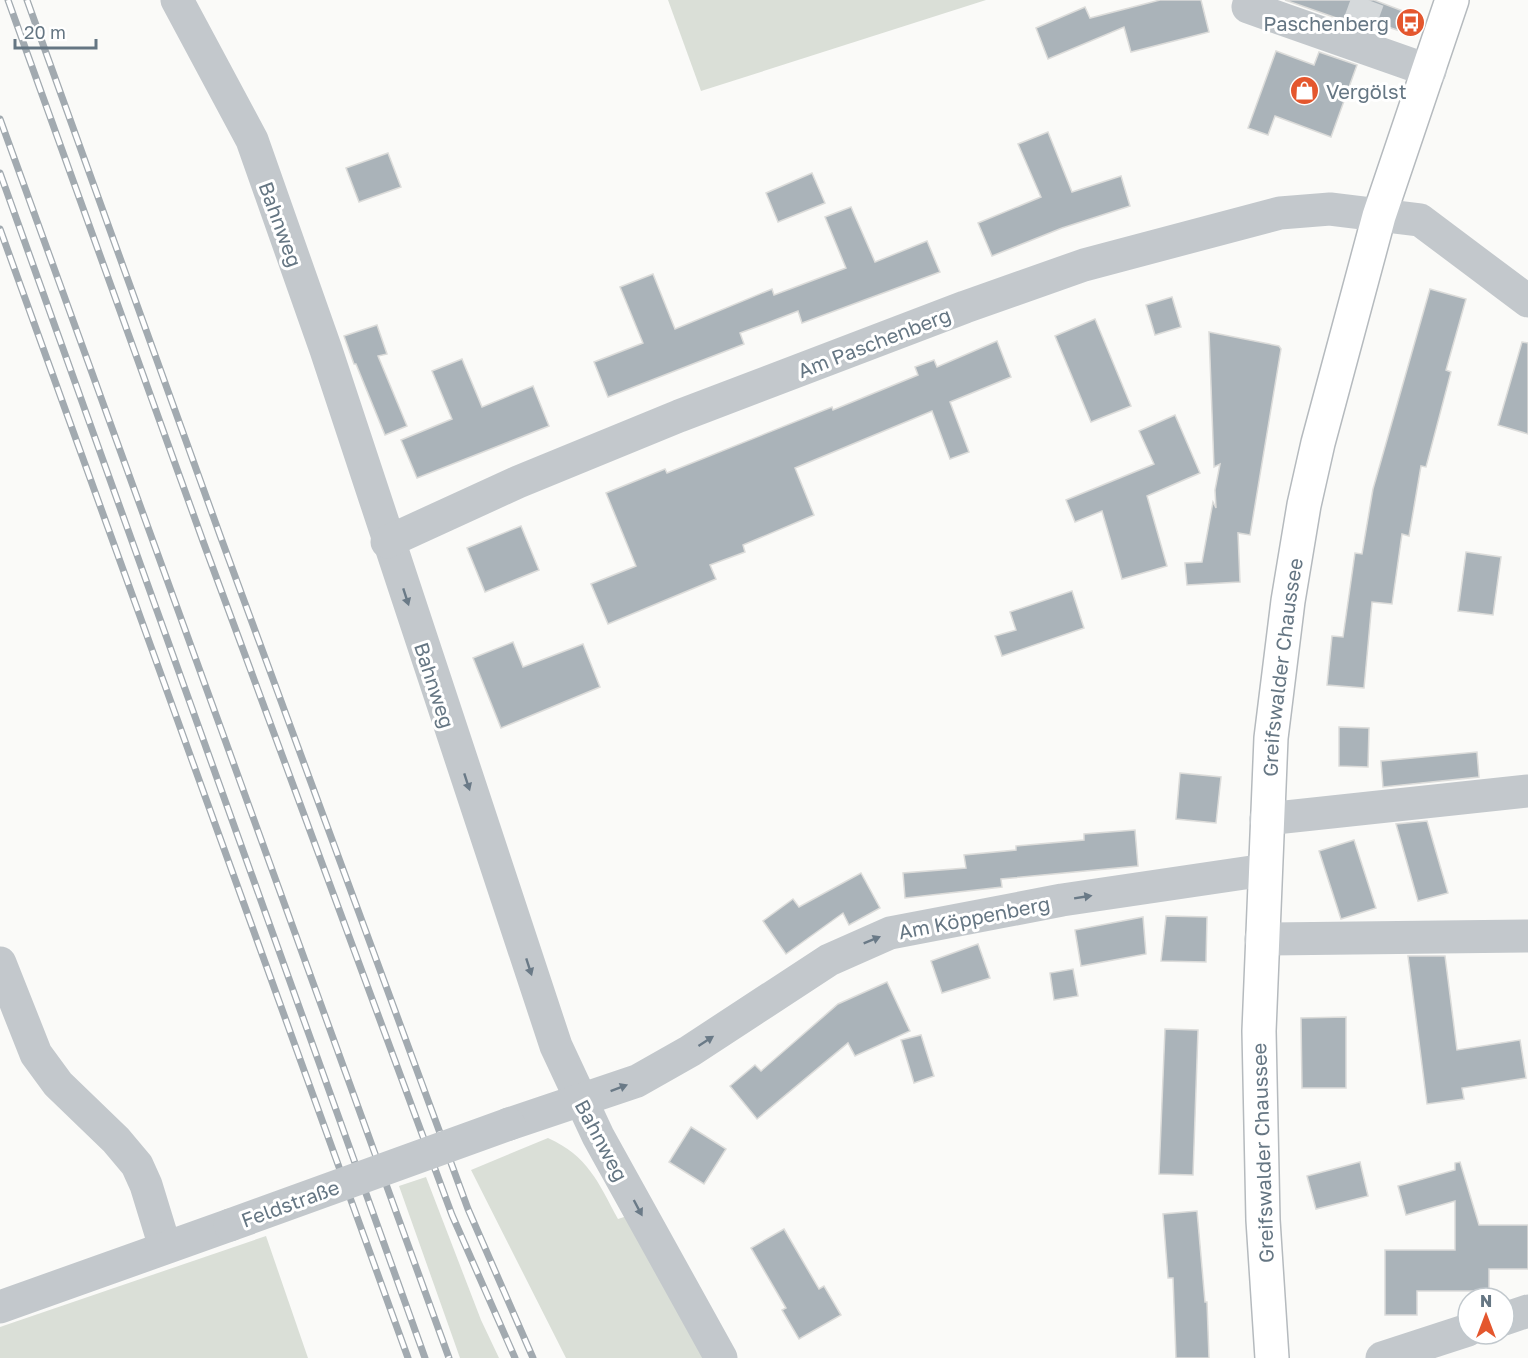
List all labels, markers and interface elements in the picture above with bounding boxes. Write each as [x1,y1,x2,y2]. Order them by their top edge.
bus stop icon: Paschenberg [1394,7,1426,39]
place label: Paschenberg [1263,11,1389,35]
scale bar [15,12,96,50]
text: 20 m [24,21,66,43]
shop icon: Vergölst [1289,75,1321,107]
place label: Vergölst [1326,79,1407,103]
street label: Bahnweg [255,178,307,270]
street label: Am Paschenberg [794,302,954,382]
street label: Greifswalder Chaussee [1257,556,1307,777]
one-way arrow [401,588,411,606]
street label: Bahnweg [410,639,460,731]
one-way arrow [463,773,473,791]
street label: Am Köppenberg [896,891,1052,943]
one-way arrow [1074,892,1093,901]
one-way arrow [863,935,881,944]
one-way arrow [525,958,534,976]
one-way arrow [697,1035,713,1047]
street label: Greifswalder Chaussee [1246,1043,1278,1263]
one-way arrow [610,1083,628,1093]
street label: Bahnweg [571,1095,633,1185]
street label: Feldstraße [238,1174,342,1232]
one-way arrow [633,1199,643,1216]
north arrow [1456,1286,1516,1346]
text: N [1480,1291,1492,1311]

